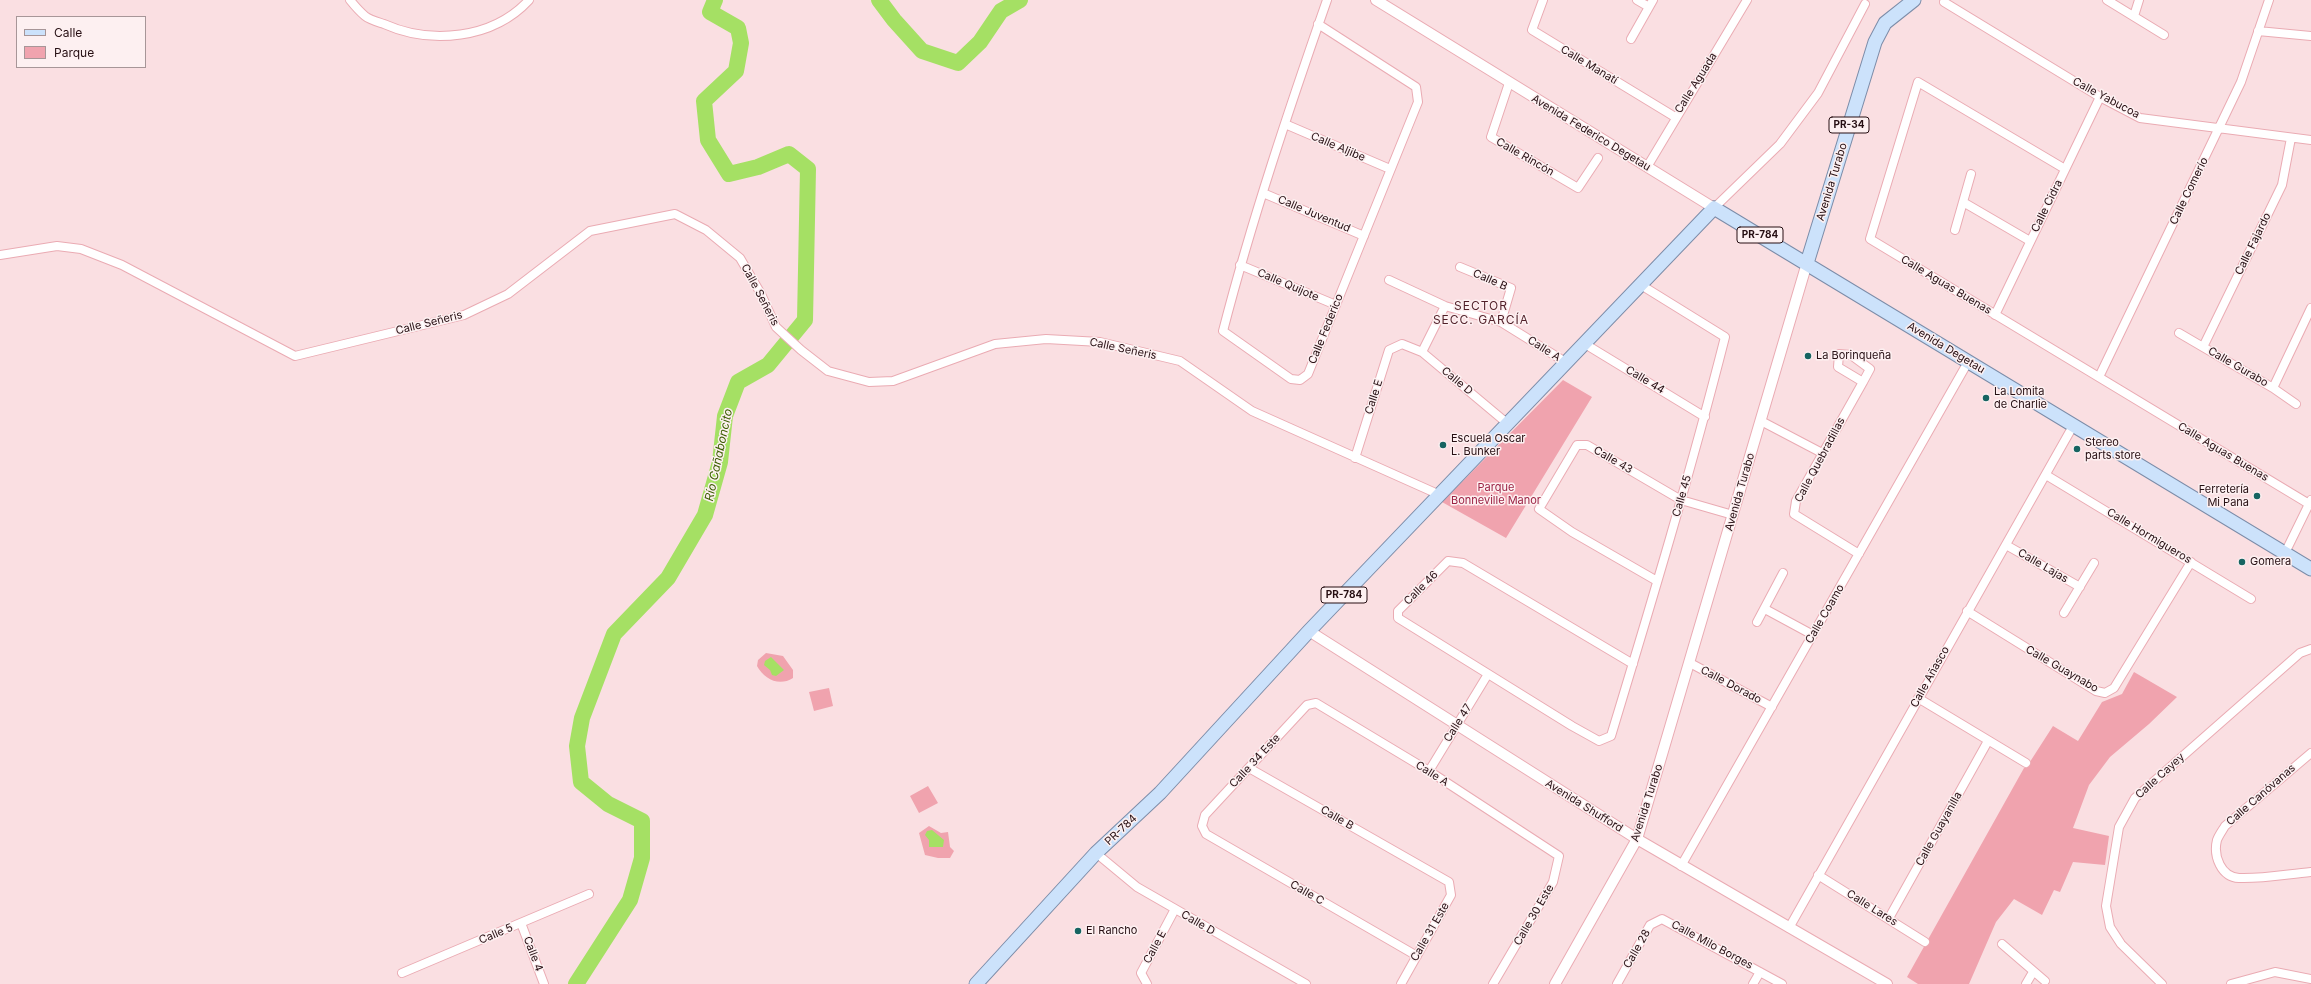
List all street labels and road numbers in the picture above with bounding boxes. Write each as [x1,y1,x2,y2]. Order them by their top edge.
street label: Calle Manatí [1558,43,1620,87]
street label: Calle Aguada [1672,50,1720,116]
street label: Calle Yabucoa [2070,75,2142,121]
street label: Avenida Federico Degetau [1529,92,1653,174]
road number: PR-34 [1829,117,1869,133]
street label: Calle Aljibe [1309,130,1367,164]
street label: Calle Rincón [1494,135,1556,179]
street label: Avenida Turabo [1814,141,1850,223]
street label: Calle Comerío [2167,155,2211,227]
street label: Calle Cidra [2029,178,2065,234]
street label: Calle Juventud [1276,193,1352,235]
street label: Calle Fajardo [2232,211,2274,277]
road number: PR-784 [1737,227,1783,243]
street label: Calle Aguas Buenas [1898,253,1994,317]
street label: Calle Señeris [738,262,782,328]
street label: Calle Quijote [1255,266,1321,304]
street label: Calle B [1471,267,1509,293]
street label: Calle Federico [1306,292,1346,366]
street label: Calle Señeris [394,308,464,338]
street label: Avenida Degetau [1905,320,1987,376]
street label: Calle A [1525,334,1563,364]
street label: Calle Señeris [1088,335,1158,363]
street label: Calle Gurabo [2206,344,2270,390]
street label: Calle 44 [1623,363,1667,397]
street label: Calle D [1439,364,1475,398]
street label: Calle E [1362,378,1386,416]
street label: Calle Quebradillas [1792,415,1848,505]
street label: Calle Aguas Buenas [2175,420,2271,484]
street label: Calle 43 [1591,444,1635,476]
street label: Avenida Turabo [1723,451,1757,533]
street label: Calle 45 [1670,474,1694,518]
street label: Calle Hormigueros [2104,506,2194,566]
street label: Calle Lajas [2015,546,2071,586]
street label: Calle 46 [1401,568,1441,608]
street label: Calle Coamo [1803,582,1847,646]
road number: PR-784 [1321,587,1367,603]
street label: Calle Guaynabo [2023,643,2101,695]
street label: Calle Añasco [1908,644,1952,710]
street label: Calle Dorado [1698,663,1764,707]
street label: Calle 47 [1441,702,1475,744]
street label: Calle 34 Este [1227,731,1283,791]
street label: Calle Cayey [2133,751,2187,801]
street label: Calle A [1413,759,1451,789]
street label: Calle Canóvanas [2224,762,2298,828]
street label: Avenida Turabo [1628,763,1666,843]
street label: Avenida Shufford [1543,777,1625,835]
street label: Calle Guayanilla [1913,790,1965,868]
street label: Calle B [1318,803,1356,833]
street label: PR-784 [1102,812,1140,848]
street label: Calle C [1288,878,1326,908]
street label: Calle 30 Este [1511,882,1557,948]
street label: Calle Lares [1844,887,1900,929]
street label: Calle 31 Este [1408,900,1452,964]
street label: Calle D [1179,908,1217,938]
street label: Calle Milo Borges [1669,918,1755,972]
street label: Calle 5 [477,921,515,947]
street label: Calle 28 [1621,927,1653,971]
street label: Calle E [1141,928,1169,966]
street label: Calle 4 [520,935,546,973]

